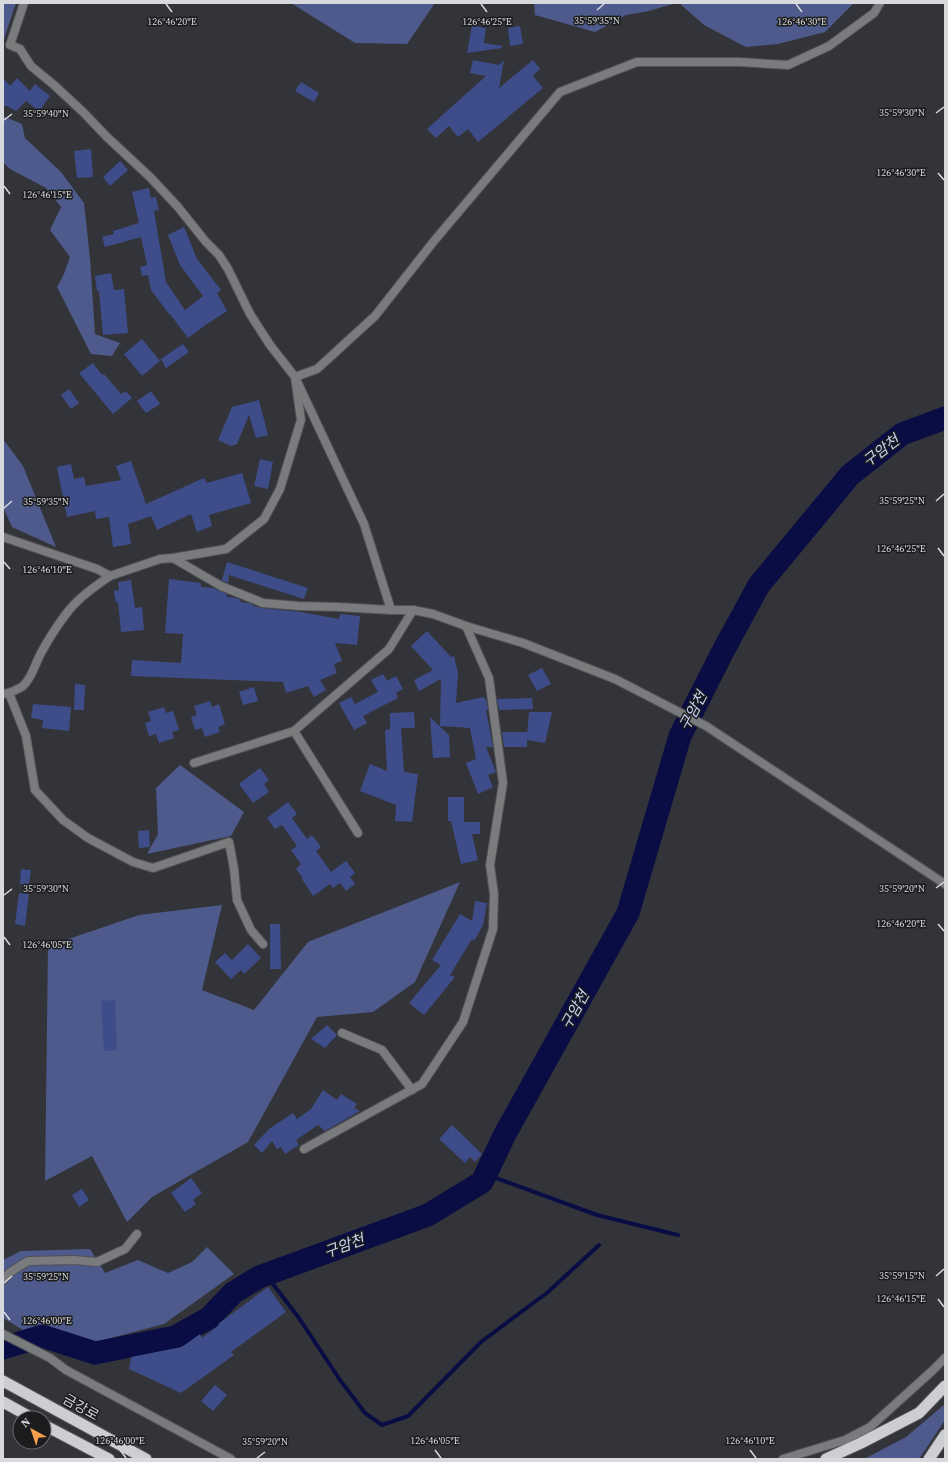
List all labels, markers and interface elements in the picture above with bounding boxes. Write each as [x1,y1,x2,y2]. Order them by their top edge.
text: 35°59'35"N [574,14,620,27]
text: 126°46'20"E [147,15,197,28]
text: 126°46'25"E [462,15,512,28]
text: 126°46'30"E [777,15,827,28]
text: 35°59'30"N [879,106,925,119]
text: 35°59'40"N [23,107,69,120]
text: 126°46'30"E [876,166,926,179]
text: 126°46'15"E [22,188,72,201]
water label: 구암천 [858,428,905,471]
text: 35°59'25"N [879,494,925,507]
text: 35°59'35"N [23,495,69,508]
text: 126°46'25"E [876,542,926,555]
text: 126°46'10"E [22,563,72,576]
water label: 구암천 [674,686,713,734]
text: 35°59'30"N [23,882,69,895]
text: 35°59'20"N [879,882,925,895]
text: 126°46'20"E [876,917,926,930]
text: 126°46'05"E [22,938,72,951]
water label: 구암천 [555,985,595,1033]
water label: 구암천 [321,1228,369,1262]
text: 35°59'15"N [879,1269,925,1282]
text: 35°59'25"N [23,1270,69,1283]
text: 126°46'15"E [876,1292,926,1305]
text: 126°46'00"E [22,1314,72,1327]
street label: 금강로 [59,1389,103,1425]
north arrow [12,1410,52,1450]
text: N [18,1414,34,1431]
text: 126°46'00"E [95,1434,145,1447]
text: 126°46'05"E [410,1434,460,1447]
text: 126°46'10"E [725,1434,775,1447]
text: 35°59'20"N [242,1435,288,1448]

